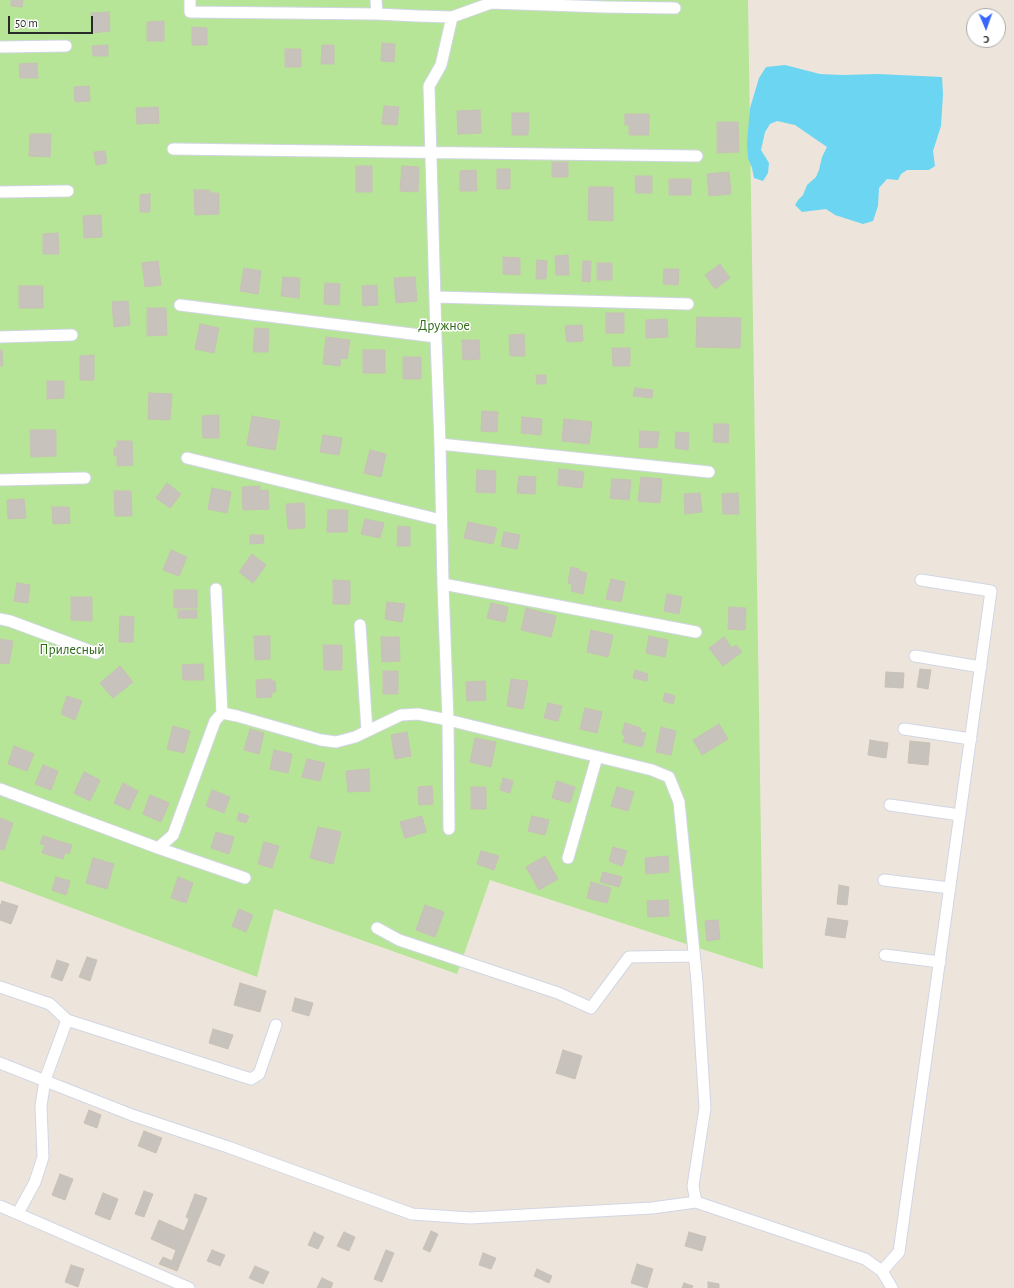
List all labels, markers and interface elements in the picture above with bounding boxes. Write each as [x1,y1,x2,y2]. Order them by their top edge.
scale bar [10,8,95,34]
north arrow [966,8,1006,48]
text: 50 m [15,17,38,29]
text: С [983,34,990,45]
park label: Дружное [418,318,470,334]
park label: Прилесный [39,642,105,658]

